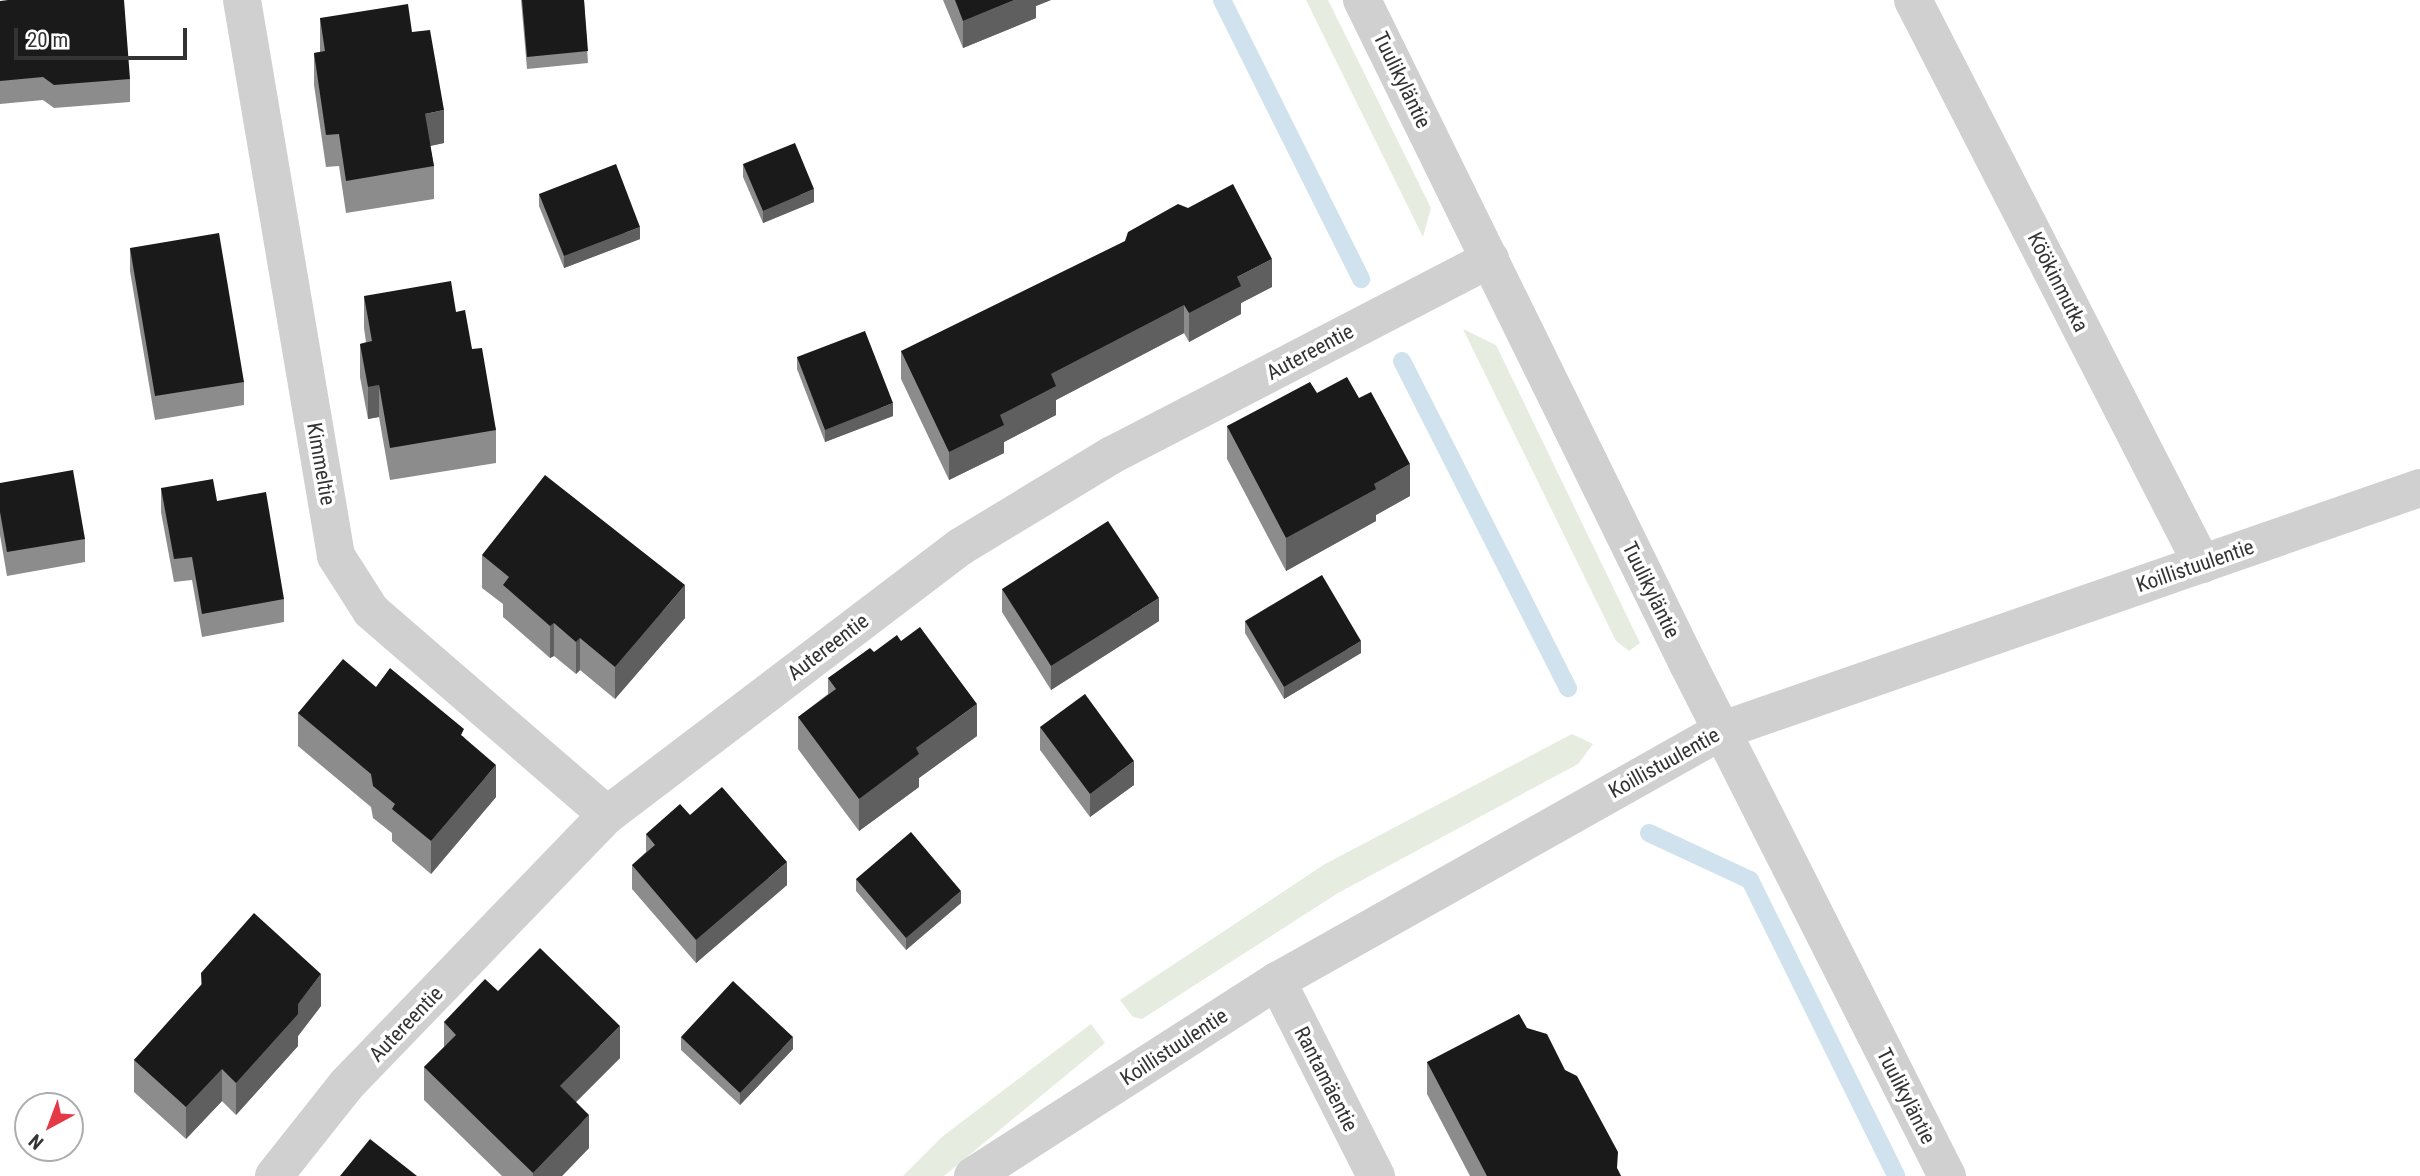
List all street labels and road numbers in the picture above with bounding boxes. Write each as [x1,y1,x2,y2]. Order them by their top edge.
street label: Tuulikyläntie [1368,28,1436,132]
street label: Köökinmutka [2022,228,2094,336]
street label: Autereentie [1262,319,1358,385]
street label: Kimmeltie [301,421,341,507]
street label: Koillistuulentie [2133,534,2257,598]
street label: Tuulikyläntie [1617,538,1685,642]
street label: Autereentie [782,608,874,686]
street label: Koillistuulentie [1604,722,1724,804]
street label: Autereentie [364,981,448,1067]
street label: Koillistuulentie [1116,1003,1232,1091]
street label: Rantamäentie [1289,1022,1363,1136]
street label: Tuulikyläntie [1871,1044,1941,1148]

